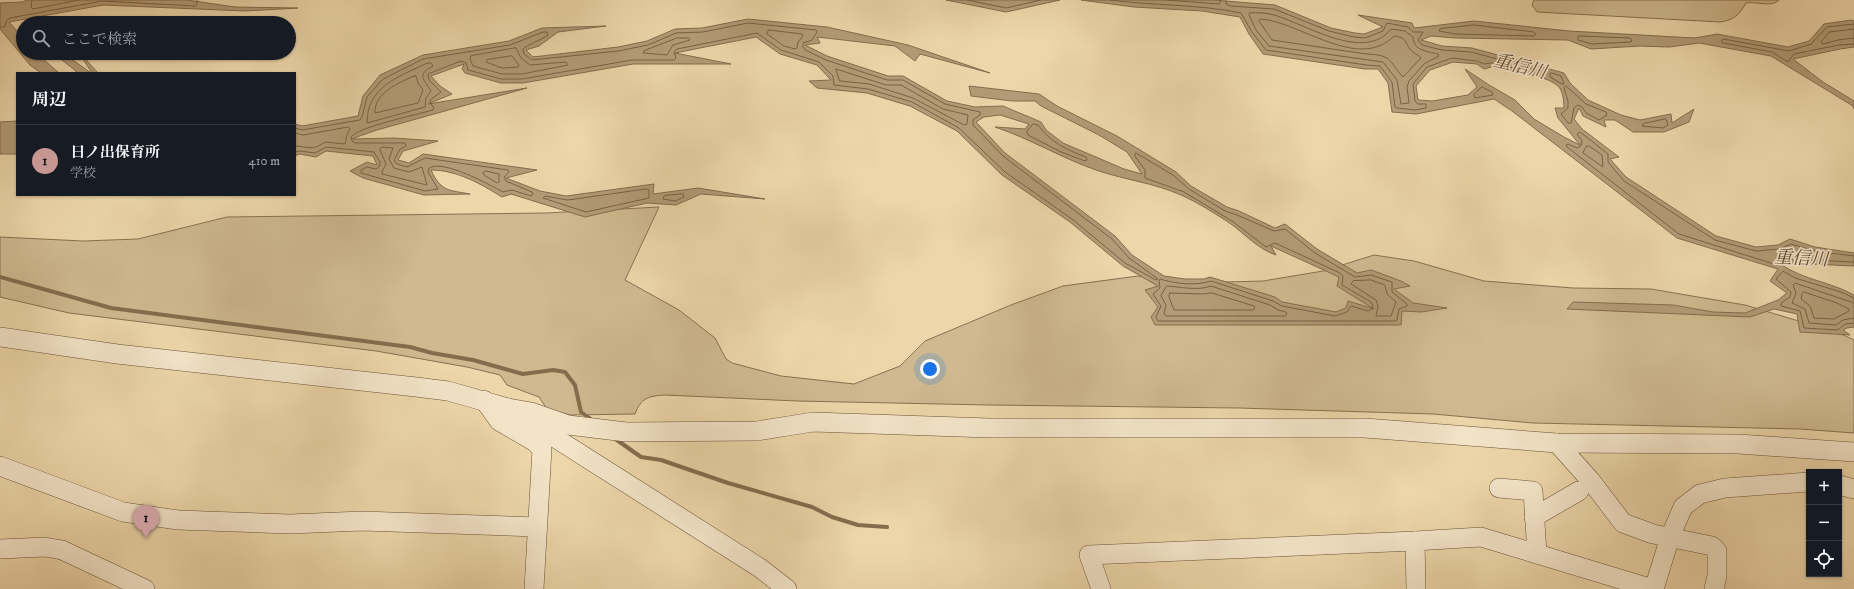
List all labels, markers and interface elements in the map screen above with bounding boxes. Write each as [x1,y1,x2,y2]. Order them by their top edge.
search box [16,16,296,60]
icon: search [30,27,52,49]
text: ここで検索 [62,30,137,49]
water label: 重信川 [1491,50,1551,85]
text: 周辺 [32,89,66,111]
text: 日ノ出保育所 [70,143,160,162]
text: 1 [43,153,47,169]
text: 410 m [248,153,280,169]
text: 学校 [70,165,96,181]
water label: 重信川 [1773,247,1830,272]
your location [920,359,940,379]
map controls [1806,469,1842,577]
button: + [1806,469,1842,505]
pin: 1 [133,505,159,538]
button: − [1806,505,1842,541]
button: locate [1806,541,1842,577]

